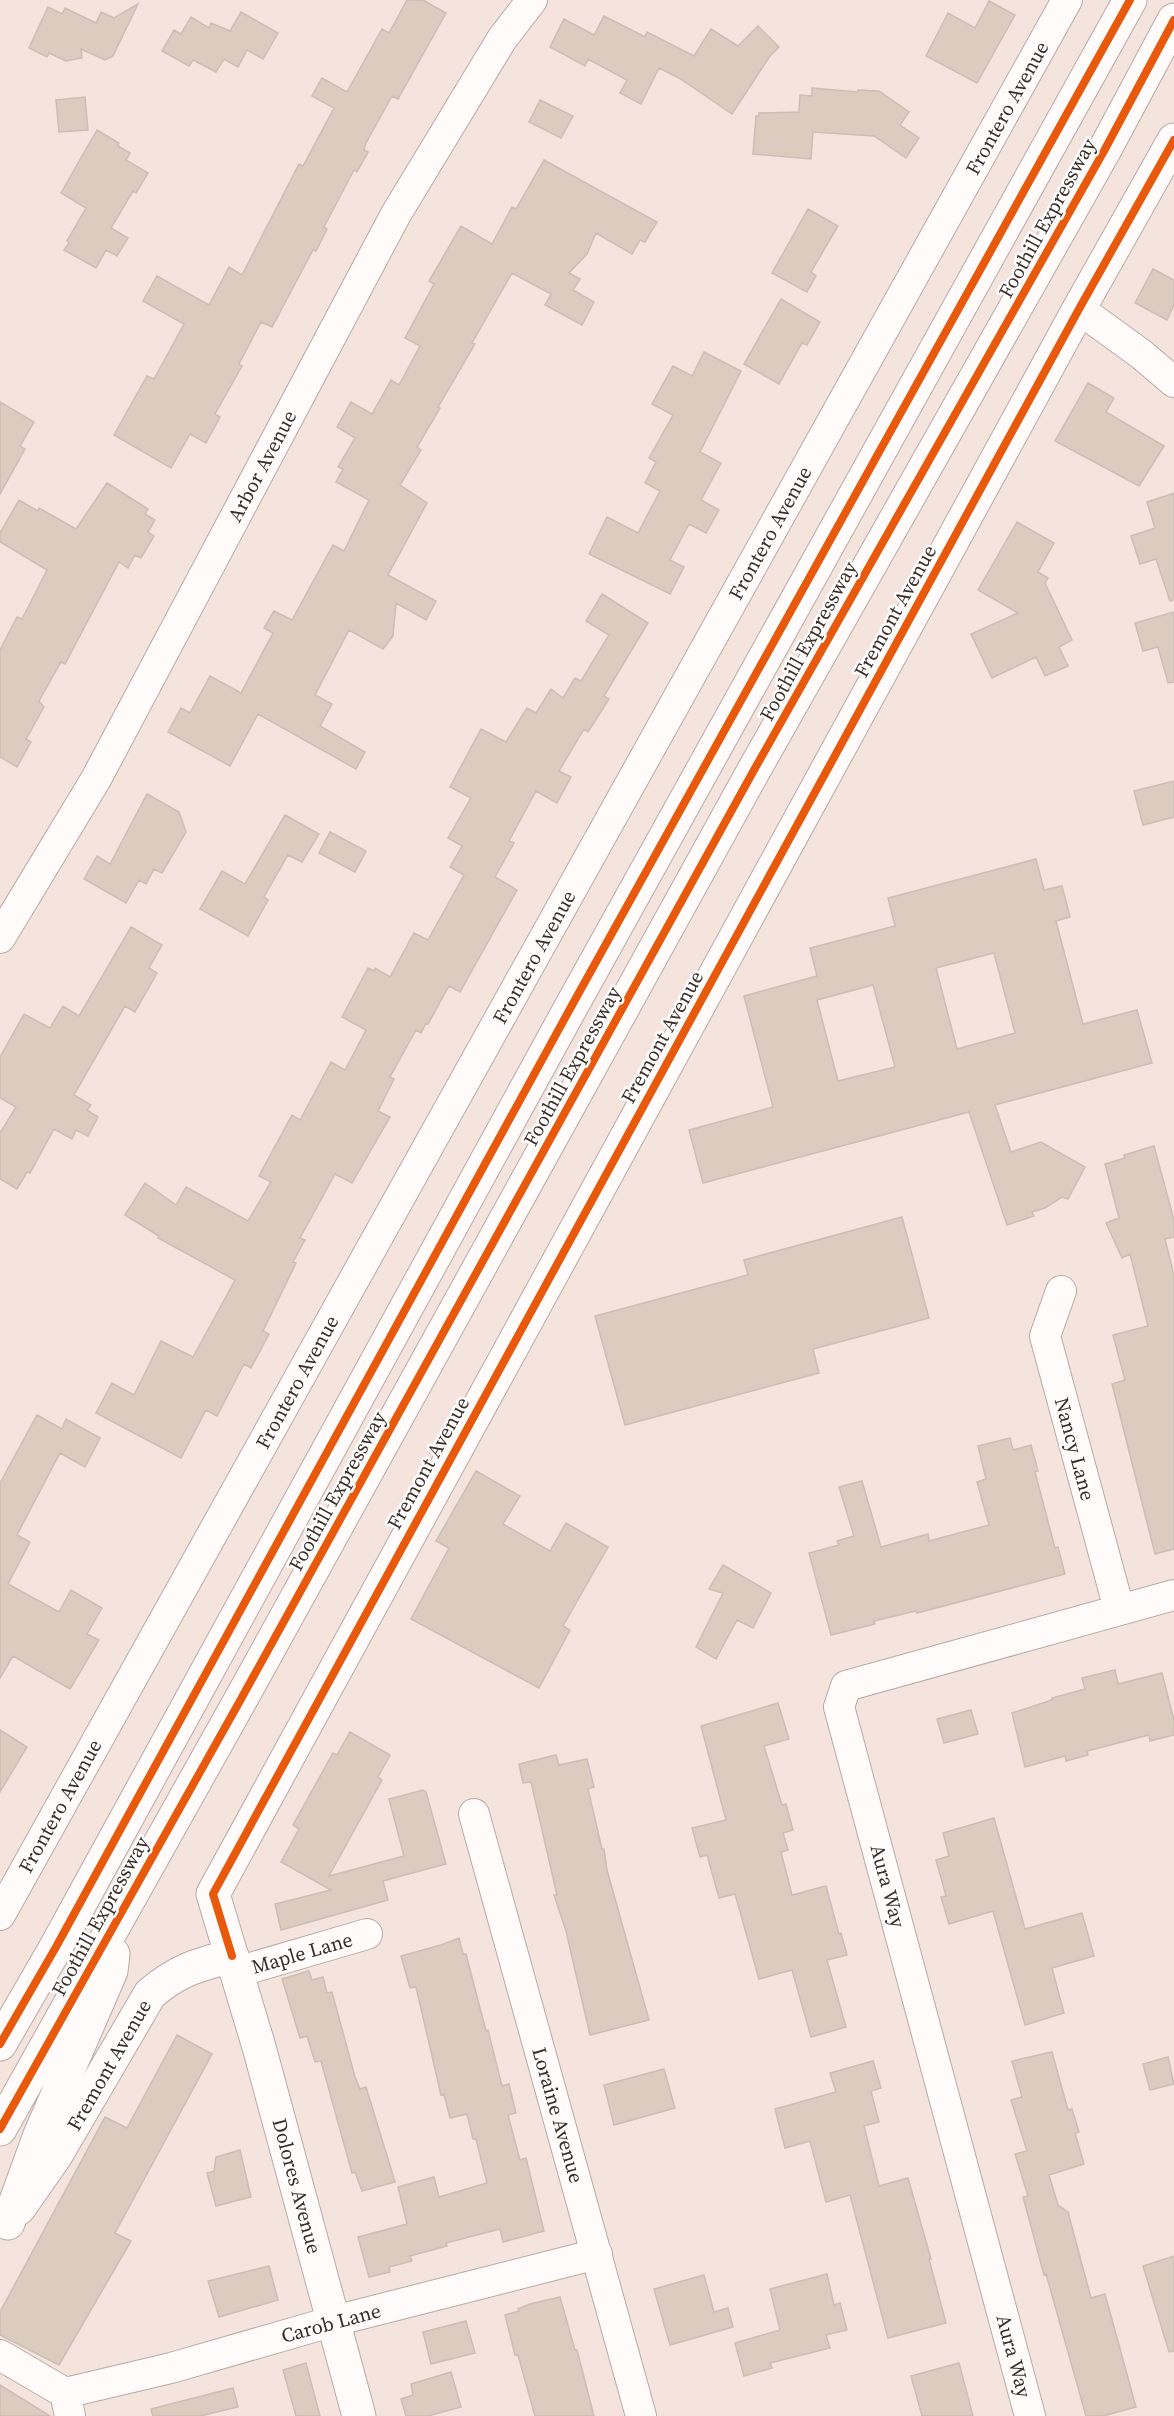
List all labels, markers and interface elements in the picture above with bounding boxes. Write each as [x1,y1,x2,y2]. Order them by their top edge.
street label: Frontero Avenue [959,36,1055,180]
street label: Foothill Expressway [992,133,1103,303]
street label: Arbor Avenue [221,405,303,527]
street label: Frontero Avenue [722,461,818,605]
street label: Fremont Avenue [847,540,943,682]
street label: Foothill Expressway [753,556,864,726]
street label: Frontero Avenue [486,885,582,1029]
street label: Fremont Avenue [614,966,710,1108]
street label: Foothill Expressway [517,981,628,1151]
street label: Frontero Avenue [249,1310,345,1454]
street label: Fremont Avenue [380,1392,476,1534]
street label: Nancy Lane [1048,1394,1102,1504]
street label: Foothill Expressway [282,1406,393,1576]
street label: Frontero Avenue [12,1734,108,1878]
street label: Foothill Expressway [45,1831,156,2001]
street label: Aura Way [863,1841,913,1931]
street label: Maple Lane [248,1925,356,1981]
street label: Fremont Avenue [60,1994,158,2136]
street label: Loraine Avenue [525,2044,591,2186]
street label: Dolores Avenue [265,2115,329,2257]
street label: Carob Lane [278,2296,384,2350]
street label: Aura Way [989,2311,1039,2401]

